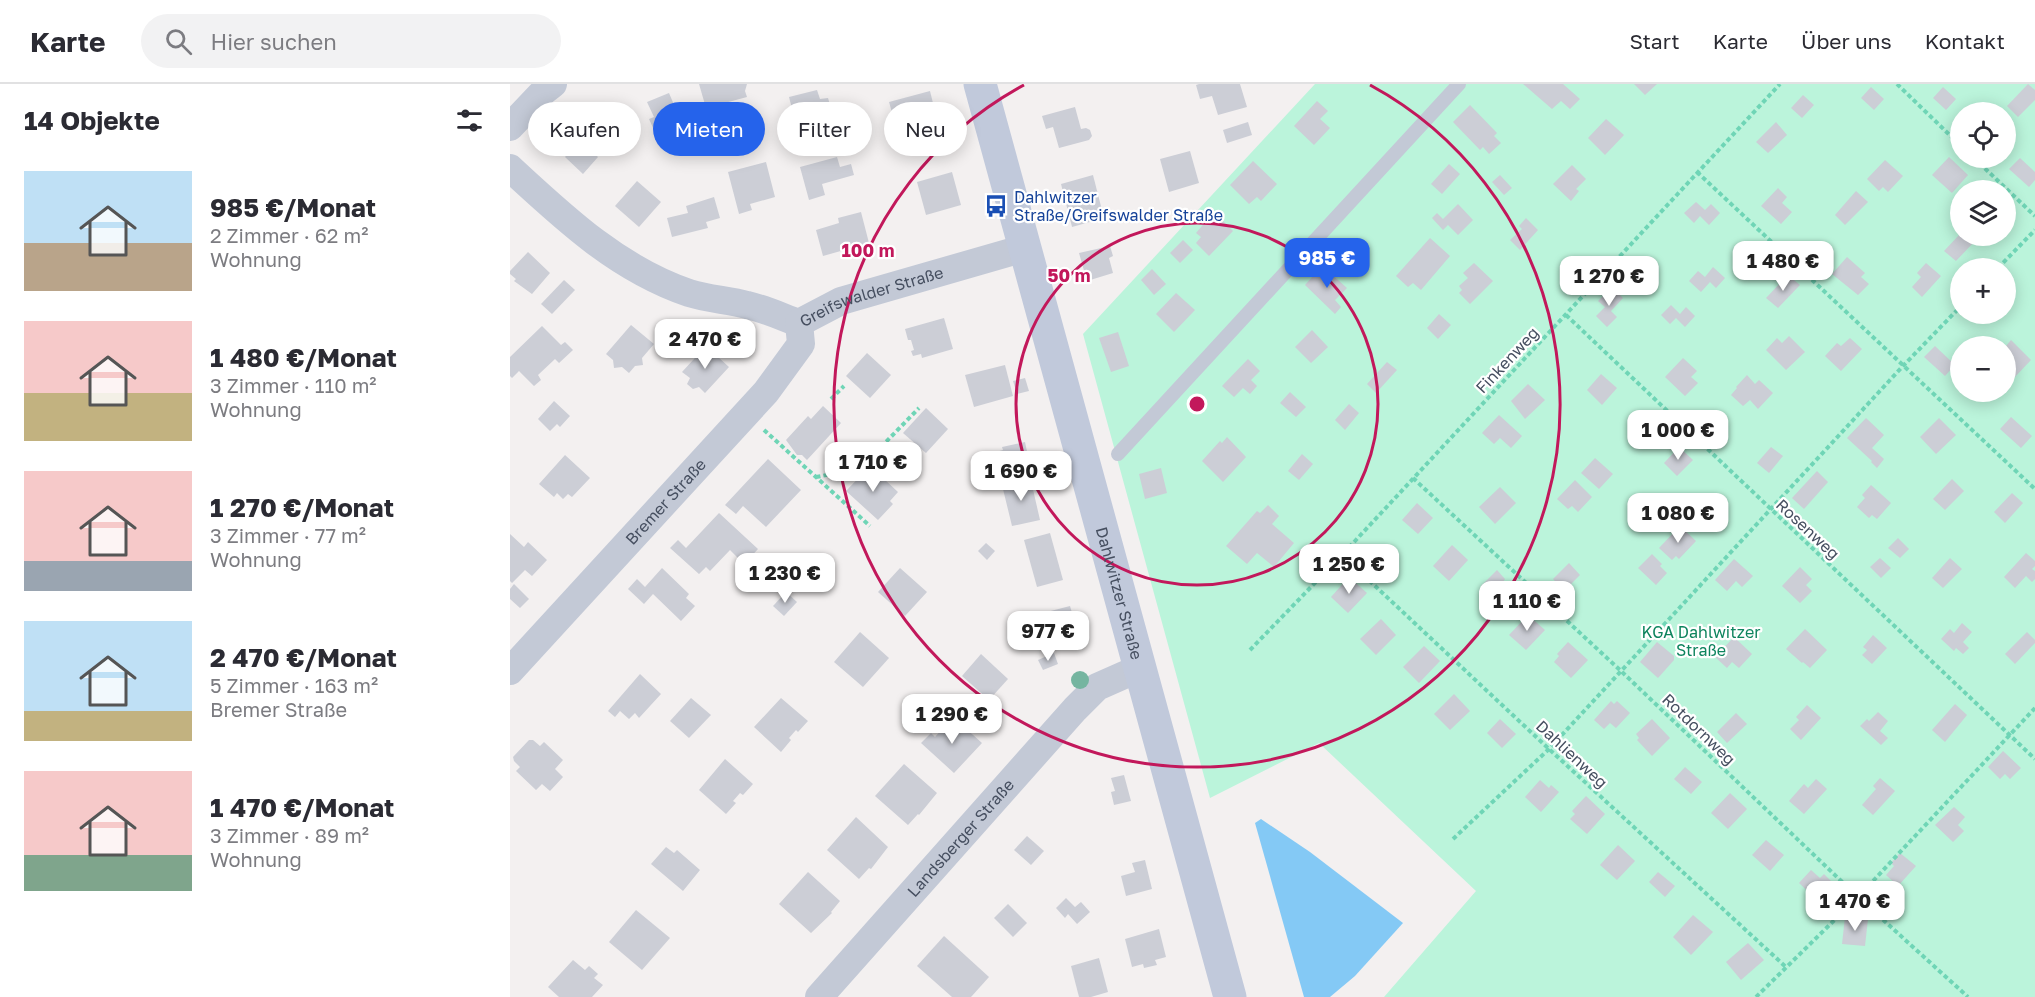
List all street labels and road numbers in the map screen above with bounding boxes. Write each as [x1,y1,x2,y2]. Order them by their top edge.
street label: Greifswalder Straße [796,262,946,331]
street label: Finkenweg [1471,323,1543,397]
street label: Bremer Straße [621,454,710,549]
street label: Rosenweg [1772,495,1844,563]
street label: Dahlwitzer Straße [1092,525,1147,662]
street label: Rotdornweg [1658,689,1740,769]
street label: Dahlienweg [1532,716,1612,792]
street label: Landsberger Straße [903,775,1018,901]

